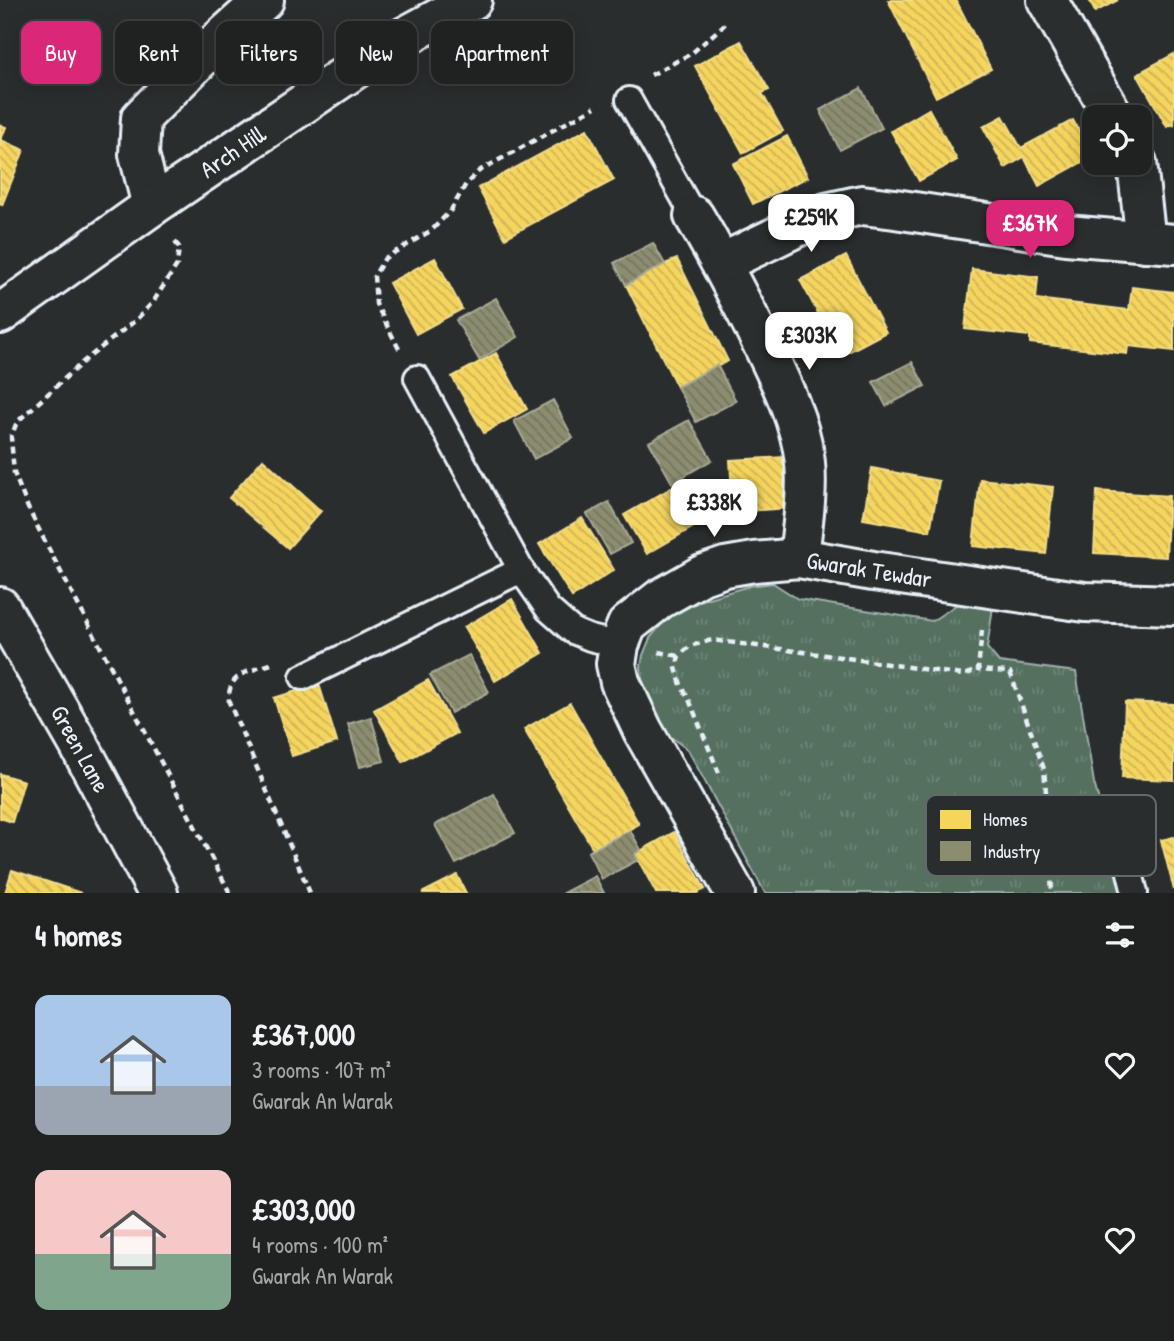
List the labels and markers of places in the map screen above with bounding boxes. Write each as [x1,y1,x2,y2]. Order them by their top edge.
pin: £259K [762,194,860,254]
pin: £367K [981,201,1079,260]
pin: £303K [760,312,858,372]
pin: £338K [665,480,763,539]

